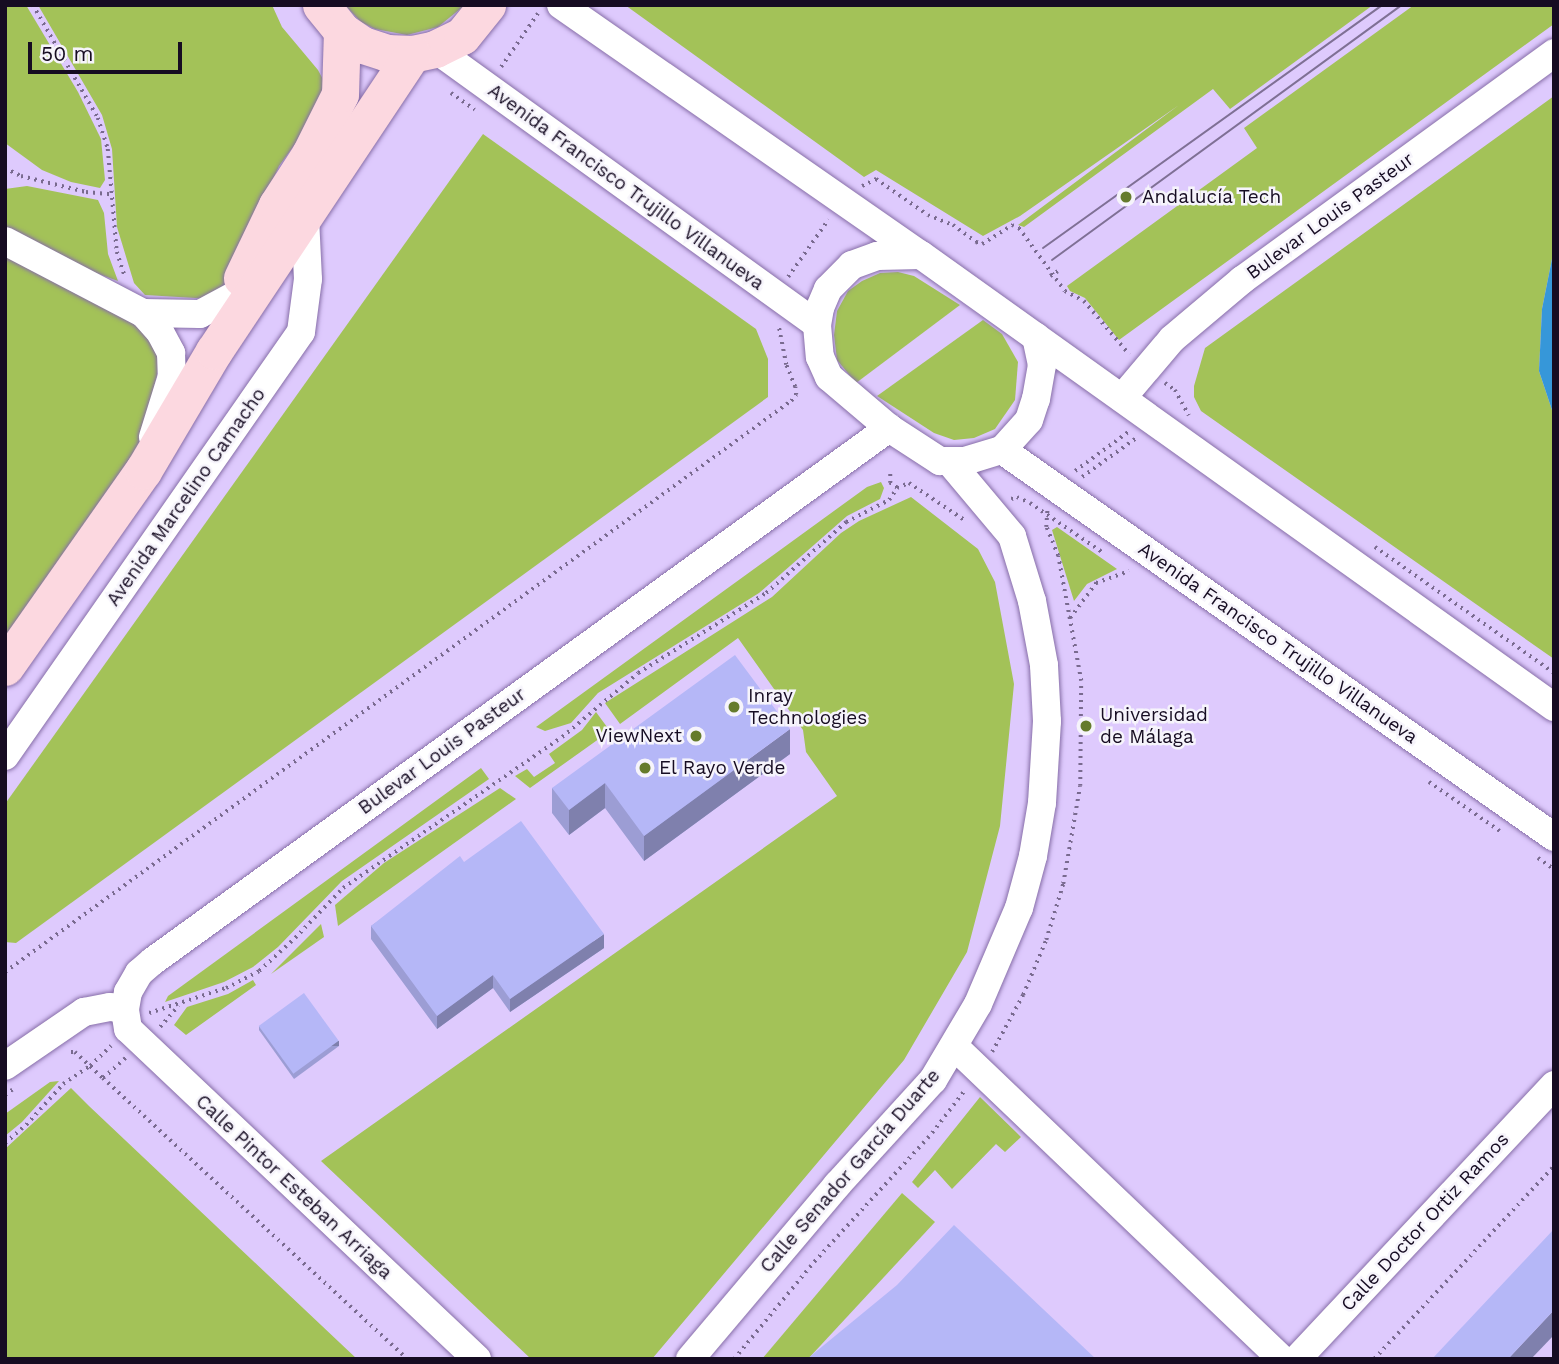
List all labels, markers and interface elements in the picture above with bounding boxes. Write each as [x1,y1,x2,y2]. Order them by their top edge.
scale bar [32,28,186,72]
text: 50 m [41,41,93,66]
street label: Avenida Francisco Trujillo Villanueva [483,79,769,295]
street label: Bulevar Louis Pasteur [1242,147,1418,285]
place label: Andalucía Tech [1142,186,1282,208]
marker: Andalucía Tech [1116,187,1136,207]
street label: Avenida Marcelino Camacho [102,383,270,611]
street label: Avenida Francisco Trujillo Villanueva [1133,537,1423,749]
street label: Bulevar Louis Pasteur [354,682,530,820]
place label: Inray Technologies [748,685,867,729]
marker: Inray Technologies [726,699,742,715]
place label: Universidad de Málaga [1100,704,1208,748]
marker: Universidad de Málaga [1078,718,1094,734]
place label: ViewNext [596,725,682,747]
marker: ViewNext [688,728,704,744]
place label: El Rayo Verde [659,757,787,779]
marker: El Rayo Verde [637,760,653,776]
street label: Calle Senador García Duarte [755,1064,945,1278]
street label: Calle Pintor Esteban Arriaga [191,1090,397,1284]
street label: Calle Doctor Ortiz Ramos [1336,1128,1514,1316]

